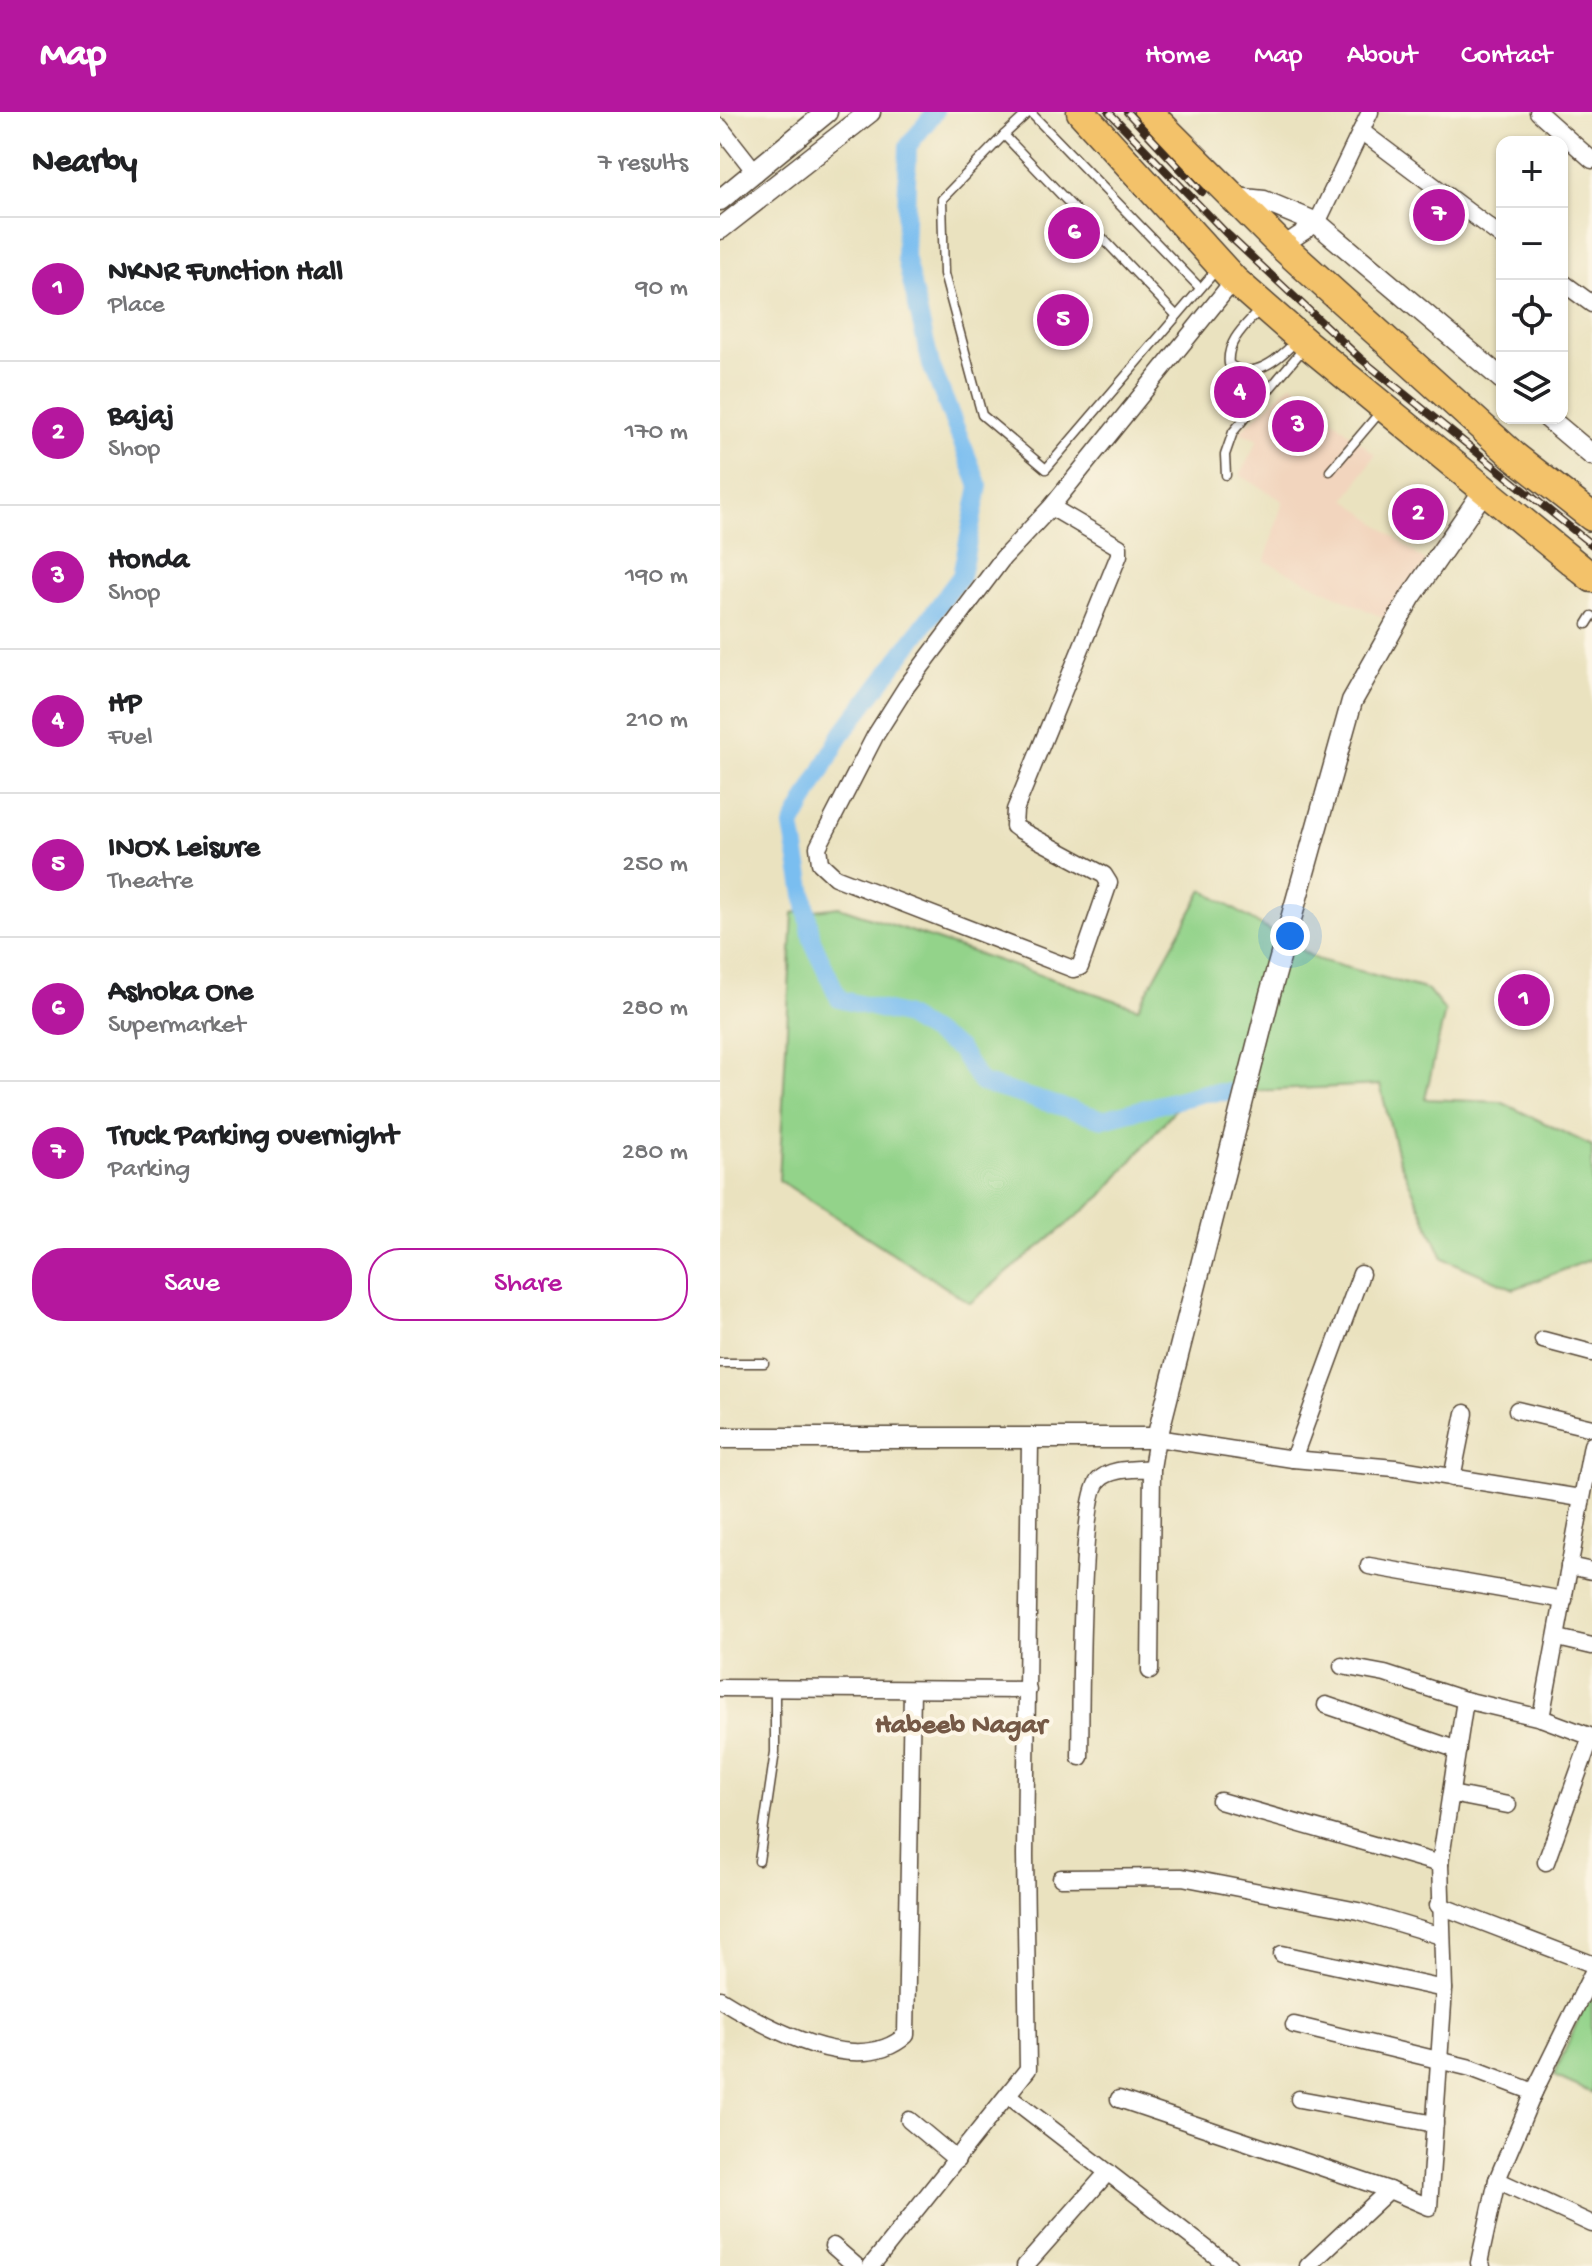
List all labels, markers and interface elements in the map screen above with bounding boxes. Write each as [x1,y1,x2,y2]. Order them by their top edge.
text: Map [40,34,106,78]
text: Home [1145,40,1210,73]
text: Map [1254,40,1303,73]
text: About [1347,40,1417,73]
text: Contact [1461,40,1552,73]
map controls [1496,136,1568,424]
button: + [1496,136,1568,208]
text: Nearby [32,144,137,184]
text: 7 results [598,149,688,180]
pin: 7 [1413,185,1465,245]
pin: 6 [1048,203,1100,263]
button: − [1496,208,1568,280]
text: NKNR Function Hall [108,256,343,291]
text: 1 [53,274,63,305]
text: 90 m [636,274,688,305]
button: locate [1496,280,1568,352]
pin: 5 [1037,290,1089,350]
text: Place [108,291,165,322]
button: layers [1496,352,1568,424]
pin: 4 [1214,362,1266,422]
pin: 3 [1272,396,1324,456]
text: Bajaj [108,400,174,435]
text: 2 [52,418,64,449]
text: 170 m [625,418,688,449]
text: Shop [108,435,160,466]
pin: 2 [1392,484,1444,544]
text: Honda [108,544,189,579]
text: 3 [51,562,65,593]
text: 190 m [625,562,688,593]
text: Shop [108,579,160,610]
text: HP [108,688,142,723]
text: 4 [52,706,64,737]
text: 210 m [625,706,688,737]
text: Fuel [108,723,153,754]
text: INOX Leisure [108,832,260,867]
text: 5 [51,850,65,881]
text: 250 m [622,850,688,881]
text: Theatre [108,867,193,898]
your location [1270,916,1310,956]
pin: 1 [1498,970,1550,1030]
text: Ashoka One [108,976,253,1011]
text: 6 [51,994,65,1025]
text: 280 m [622,994,688,1025]
text: Supermarket [108,1011,245,1042]
text: Truck Parking overnight [108,1120,398,1155]
text: 7 [51,1138,65,1169]
text: 280 m [622,1138,688,1169]
text: Parking [108,1155,190,1186]
button: Save [32,1248,352,1321]
button: Share [368,1248,688,1321]
district label: Habeeb Nagar [875,1710,1050,1743]

